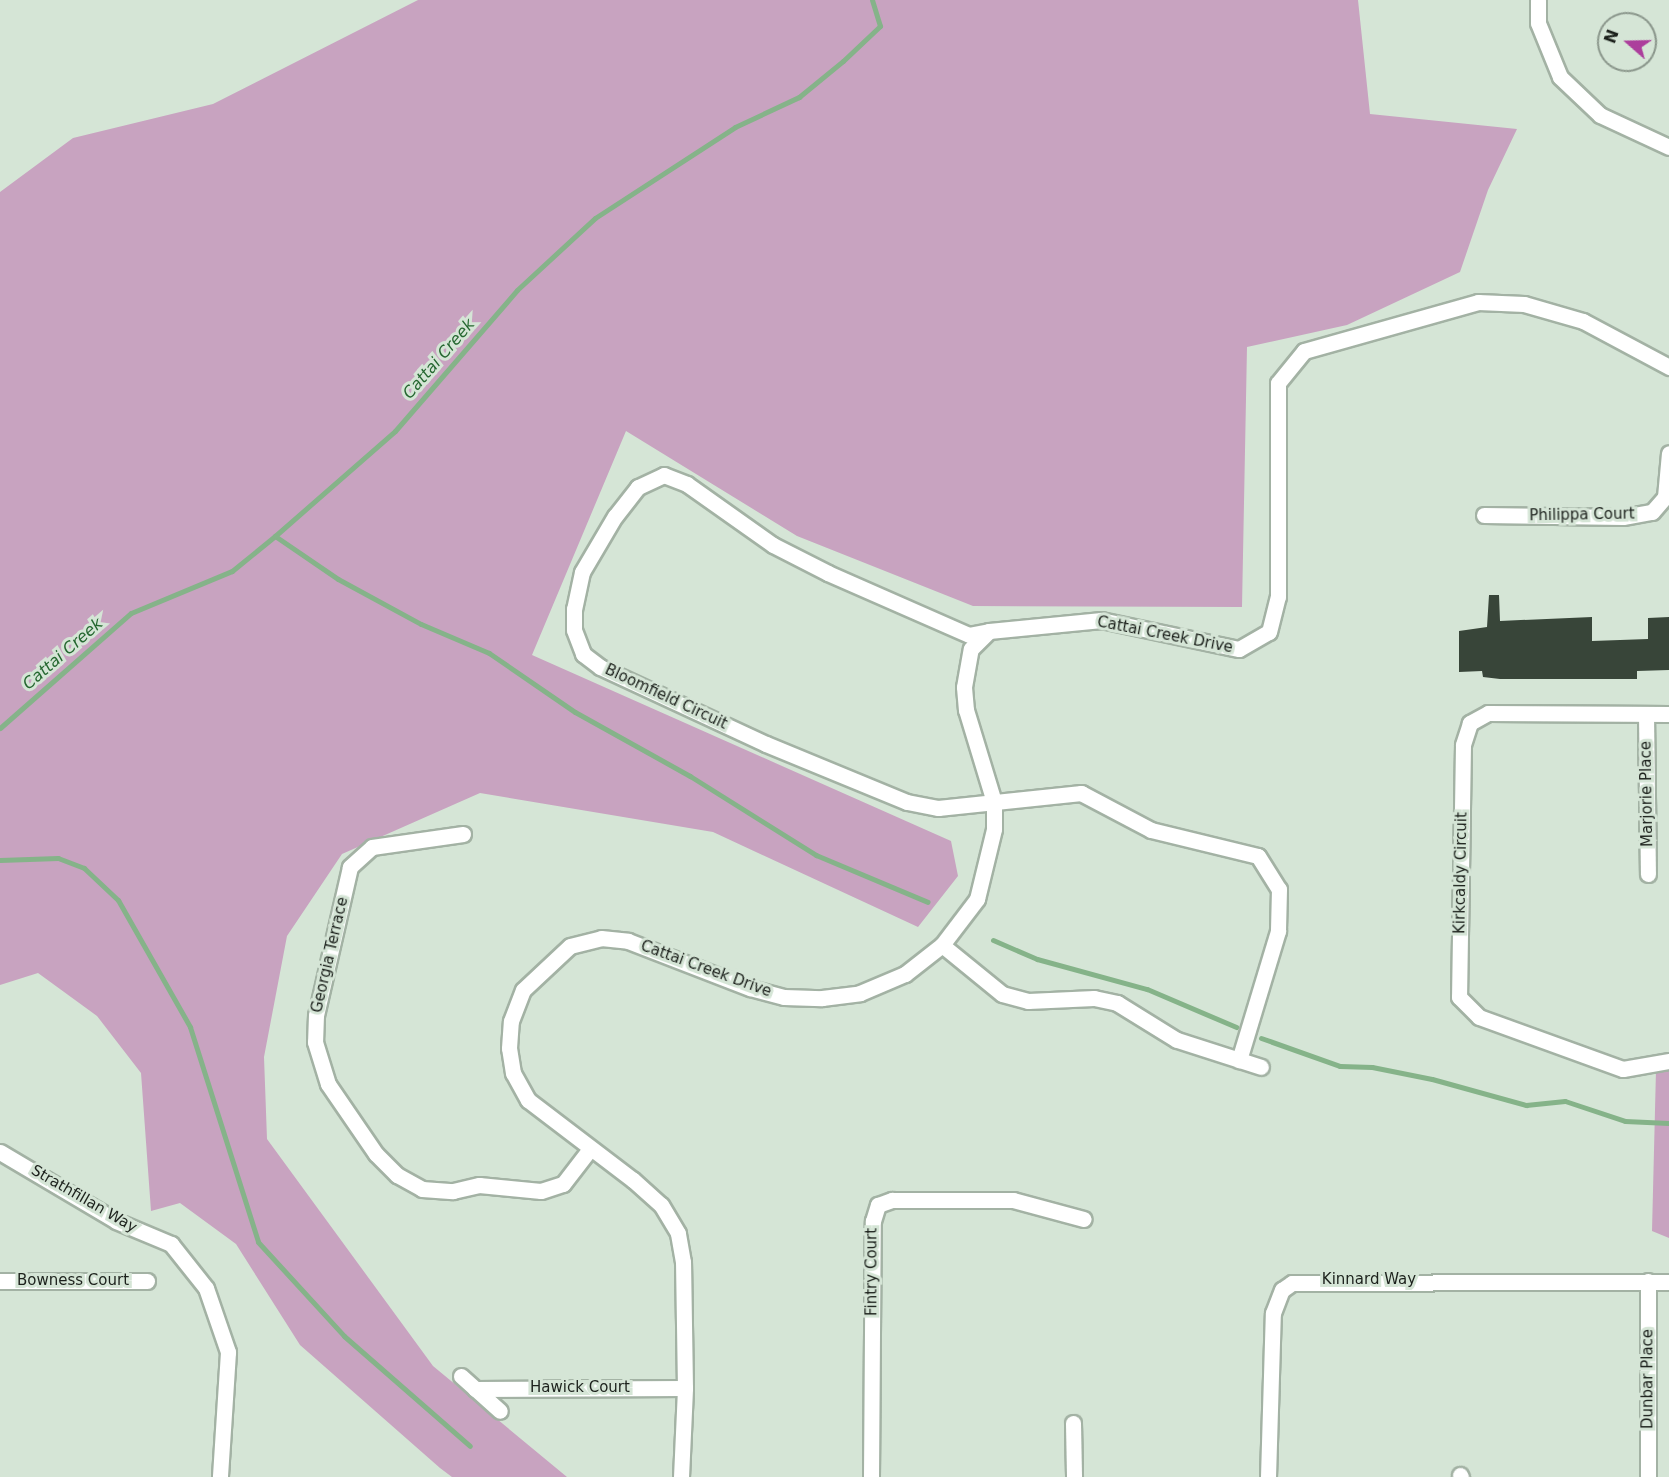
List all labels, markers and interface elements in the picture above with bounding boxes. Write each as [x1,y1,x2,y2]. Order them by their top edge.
north arrow [1597,12,1657,72]
text: N [1600,27,1623,46]
water label: Cattai Creek [399,315,479,403]
street label: Philippa Court [1529,505,1635,525]
street label: Cattai Creek Drive [1096,613,1234,657]
water label: Cattai Creek [19,614,107,694]
street label: Bloomfield Circuit [602,661,730,733]
street label: Marjorie Place [1637,741,1657,847]
street label: Kirkcaldy Circuit [1451,812,1471,934]
street label: Georgia Terrace [308,895,352,1015]
street label: Cattai Creek Drive [638,937,774,1001]
street label: Strathfillan Way [28,1161,140,1237]
street label: Fintry Court [863,1228,881,1316]
street label: Kinnard Way [1322,1271,1416,1289]
street label: Bowness Court [17,1272,129,1290]
street label: Dunbar Place [1639,1329,1657,1429]
street label: Hawick Court [530,1379,630,1397]

